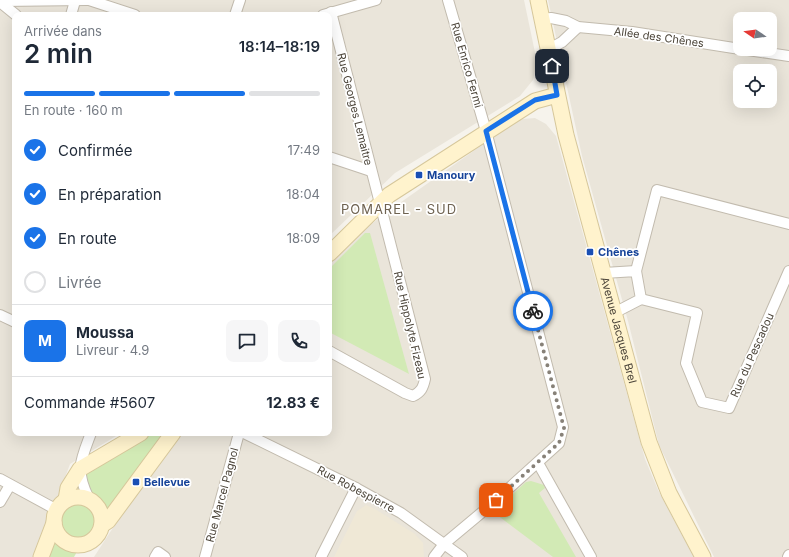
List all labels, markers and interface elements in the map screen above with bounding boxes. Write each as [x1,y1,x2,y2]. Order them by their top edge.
north arrow [733,12,777,56]
map controls [733,12,777,108]
street label: Rue Enrico Fermi [448,21,486,109]
text: Arrivée dans [24,23,102,39]
street label: Allée des Chênes [613,24,705,50]
text: 18:14–18:19 [239,37,320,56]
text: 2 min [24,38,93,69]
pin [535,49,569,83]
street label: Rue Georges Lemaitre [334,51,376,167]
icon: home [541,55,563,77]
button: locate [733,64,777,108]
text: En route · 160 m [24,102,123,118]
icon: check [24,139,46,161]
text: Confirmée [58,141,133,160]
text: 17:49 [288,142,320,158]
place label: Manoury [427,168,476,182]
marker: Manoury [414,170,424,180]
icon: check [24,183,46,205]
text: En préparation [58,185,162,204]
text: 18:04 [286,186,320,202]
district label: POMAREL - SUD [341,201,457,217]
icon: check [24,227,46,249]
text: En route [58,229,117,248]
text: 18:09 [287,230,320,246]
place label: Chênes [598,245,639,259]
marker: Chênes [585,247,595,257]
street label: Rue Hippolyte Fizeau [391,270,429,380]
text: Livrée [58,273,101,292]
street label: Avenue Jacques Brel [598,275,640,385]
courier [513,291,553,331]
icon: bike [522,300,544,322]
street label: Rue du Pescadou [727,311,777,399]
button: chat [226,320,268,362]
button: phone [278,320,320,362]
text: Moussa [76,323,134,342]
text: M [38,331,52,350]
text: Livreur · 4.9 [76,342,149,358]
text: Commande #5607 [24,393,155,412]
text: 12.83 € [266,393,320,412]
street label: Rue Marcel Pagnol [203,446,241,544]
street label: Rue Robespierre [315,463,397,515]
place label: Bellevue [144,475,191,489]
marker: Bellevue [131,477,141,487]
pin [479,483,513,517]
icon: bag [485,489,507,511]

